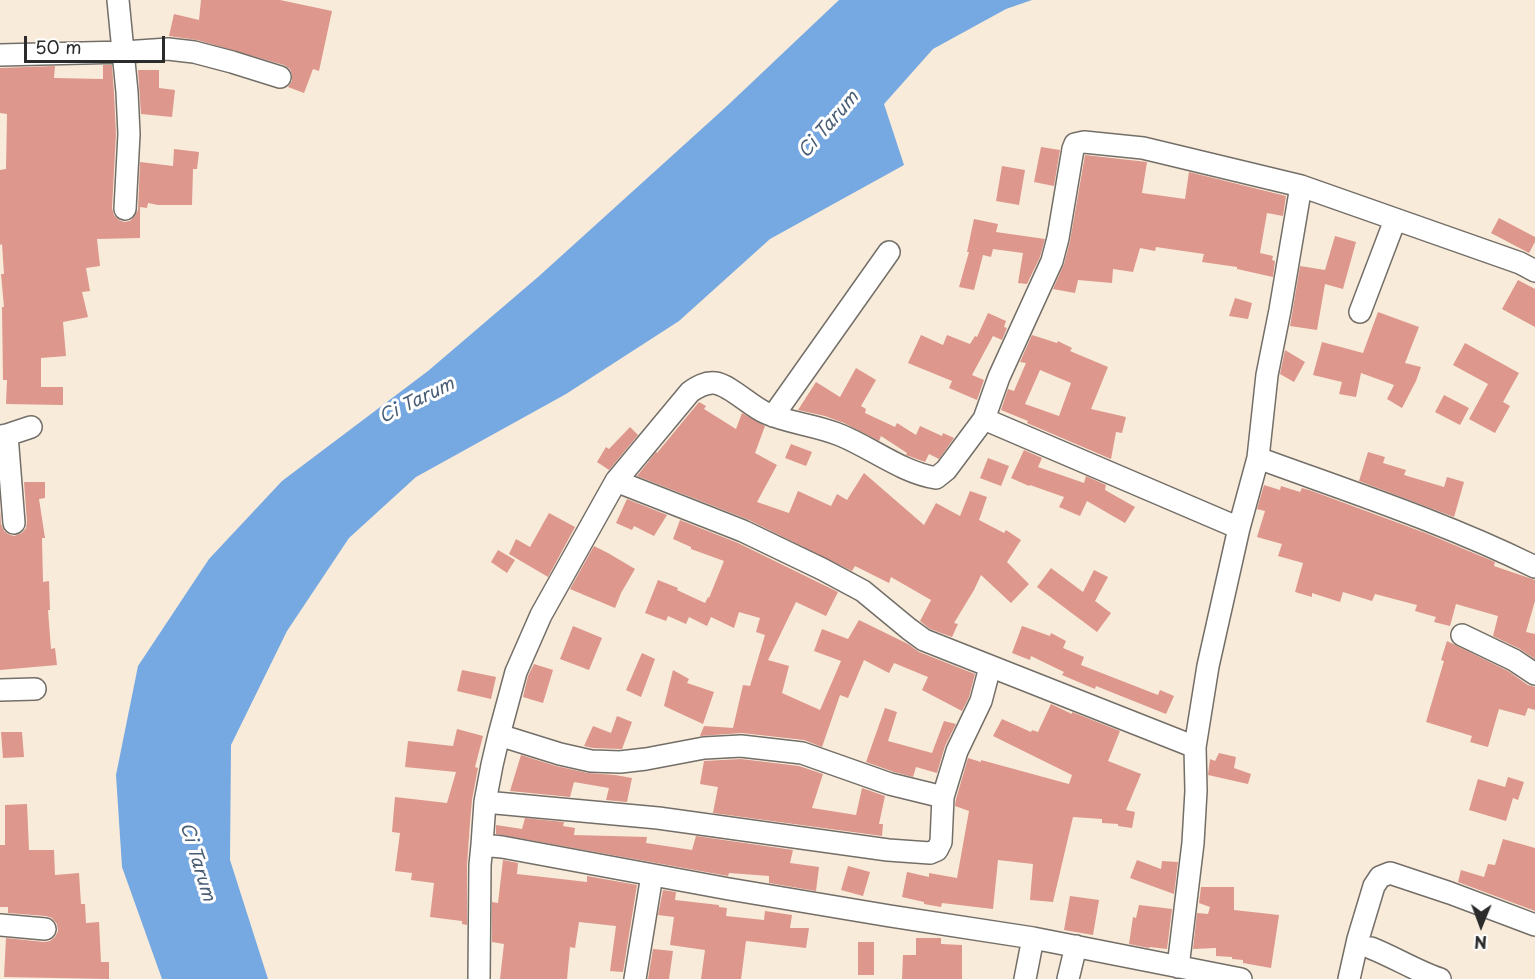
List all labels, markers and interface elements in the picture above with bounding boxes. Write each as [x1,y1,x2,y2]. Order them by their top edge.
scale bar [27,24,168,62]
text: 50 m [35,33,82,60]
water label: Ci Tarum [794,87,864,163]
water label: Ci Tarum [376,374,458,428]
water label: Ci Tarum [175,820,219,904]
north arrow [1451,895,1511,955]
text: N [1474,931,1487,955]

